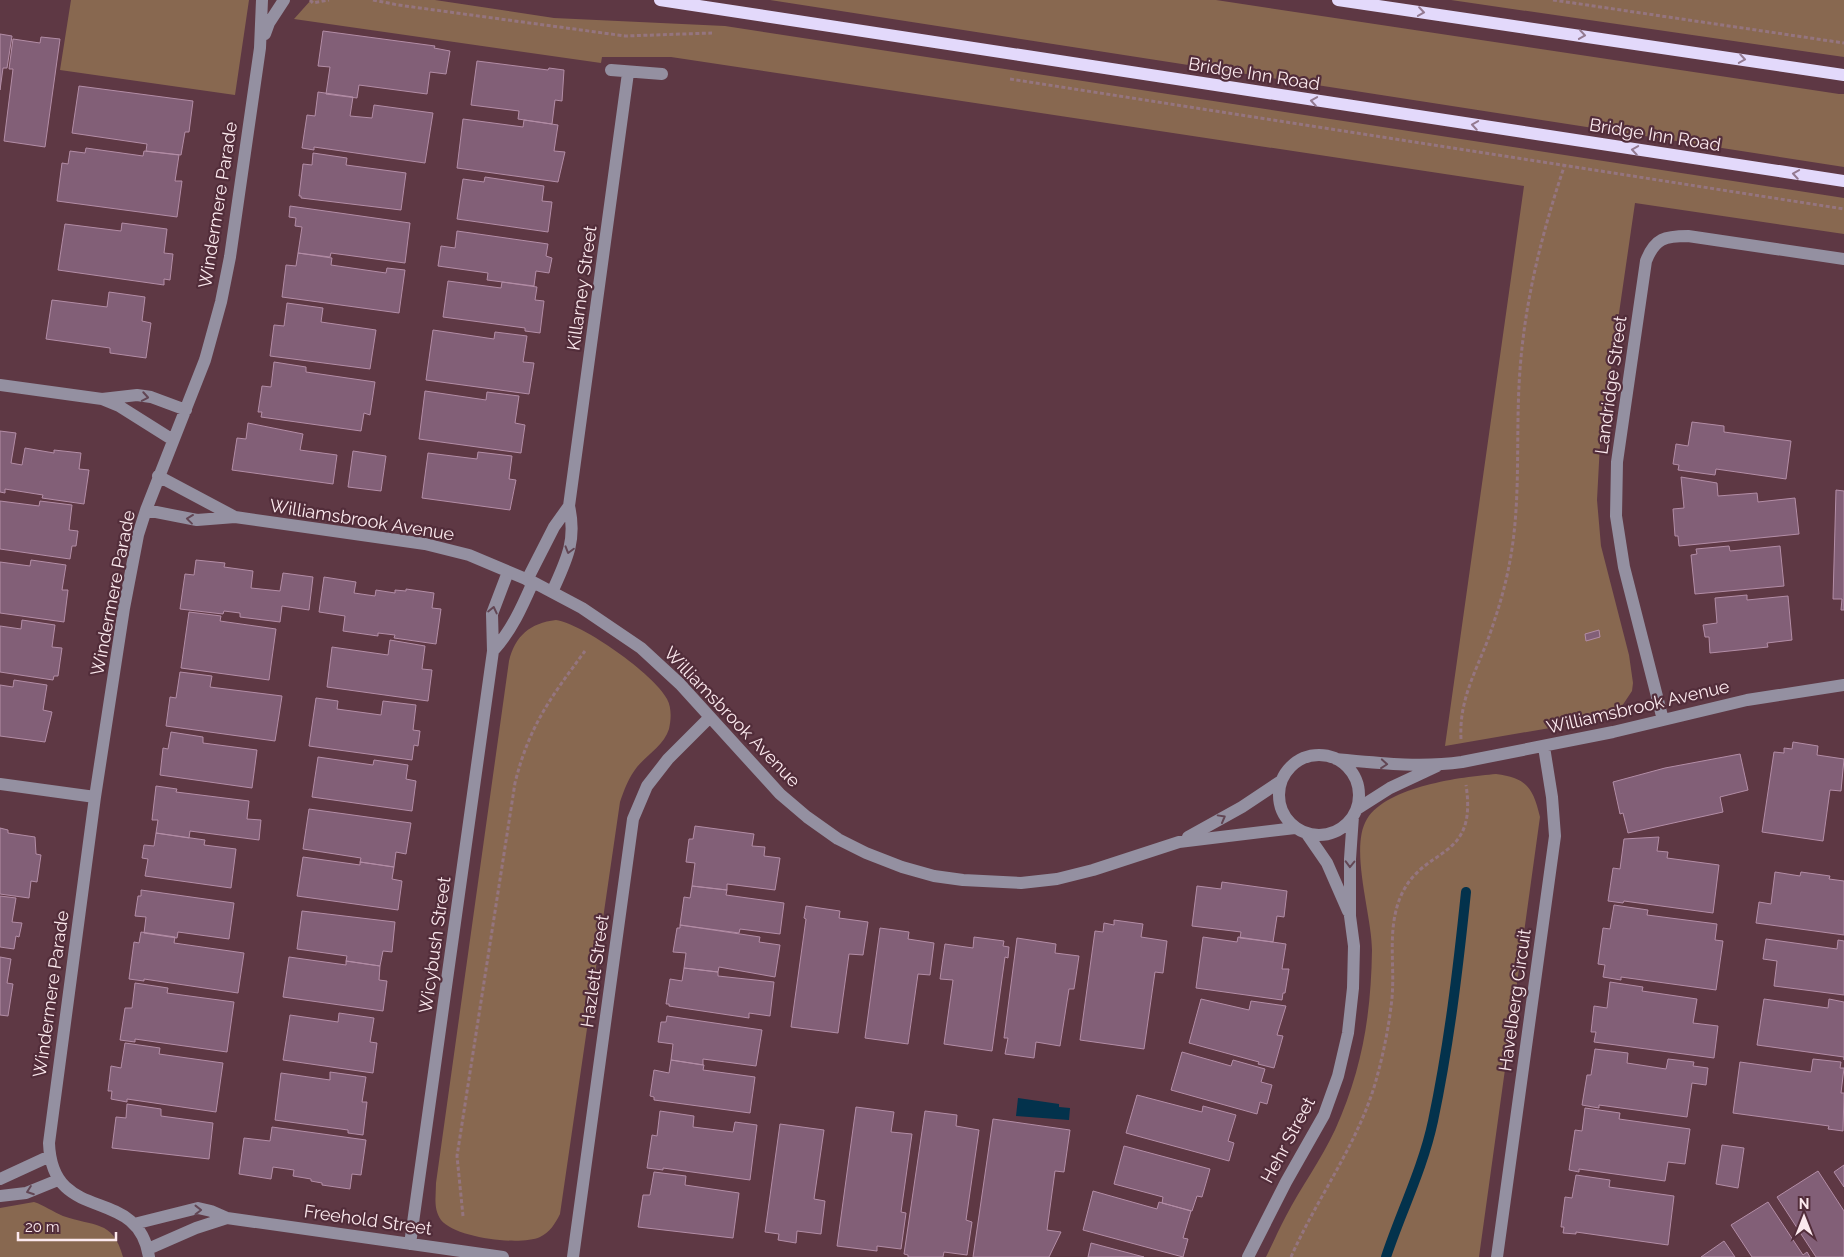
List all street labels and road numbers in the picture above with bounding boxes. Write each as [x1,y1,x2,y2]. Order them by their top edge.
street label: Bridge Inn Road [1187,53,1321,94]
street label: Bridge Inn Road [1588,114,1722,155]
street label: Windermere Parade [194,120,241,290]
street label: Killarney Street [562,224,601,352]
street label: Landridge Street [1590,314,1631,456]
street label: Williamsbrook Avenue [268,495,456,545]
street label: Windermere Parade [86,508,139,678]
street label: Williamsbrook Avenue [660,642,805,791]
street label: Williamsbrook Avenue [1545,675,1732,738]
street label: Wicybush Street [415,875,454,1015]
street label: Windermere Parade [28,909,73,1079]
street label: Hazlett Street [576,913,613,1029]
street label: Havelberg Circuit [1494,927,1535,1073]
street label: Hehr Street [1256,1093,1319,1186]
street label: Freehold Street [303,1200,433,1239]

